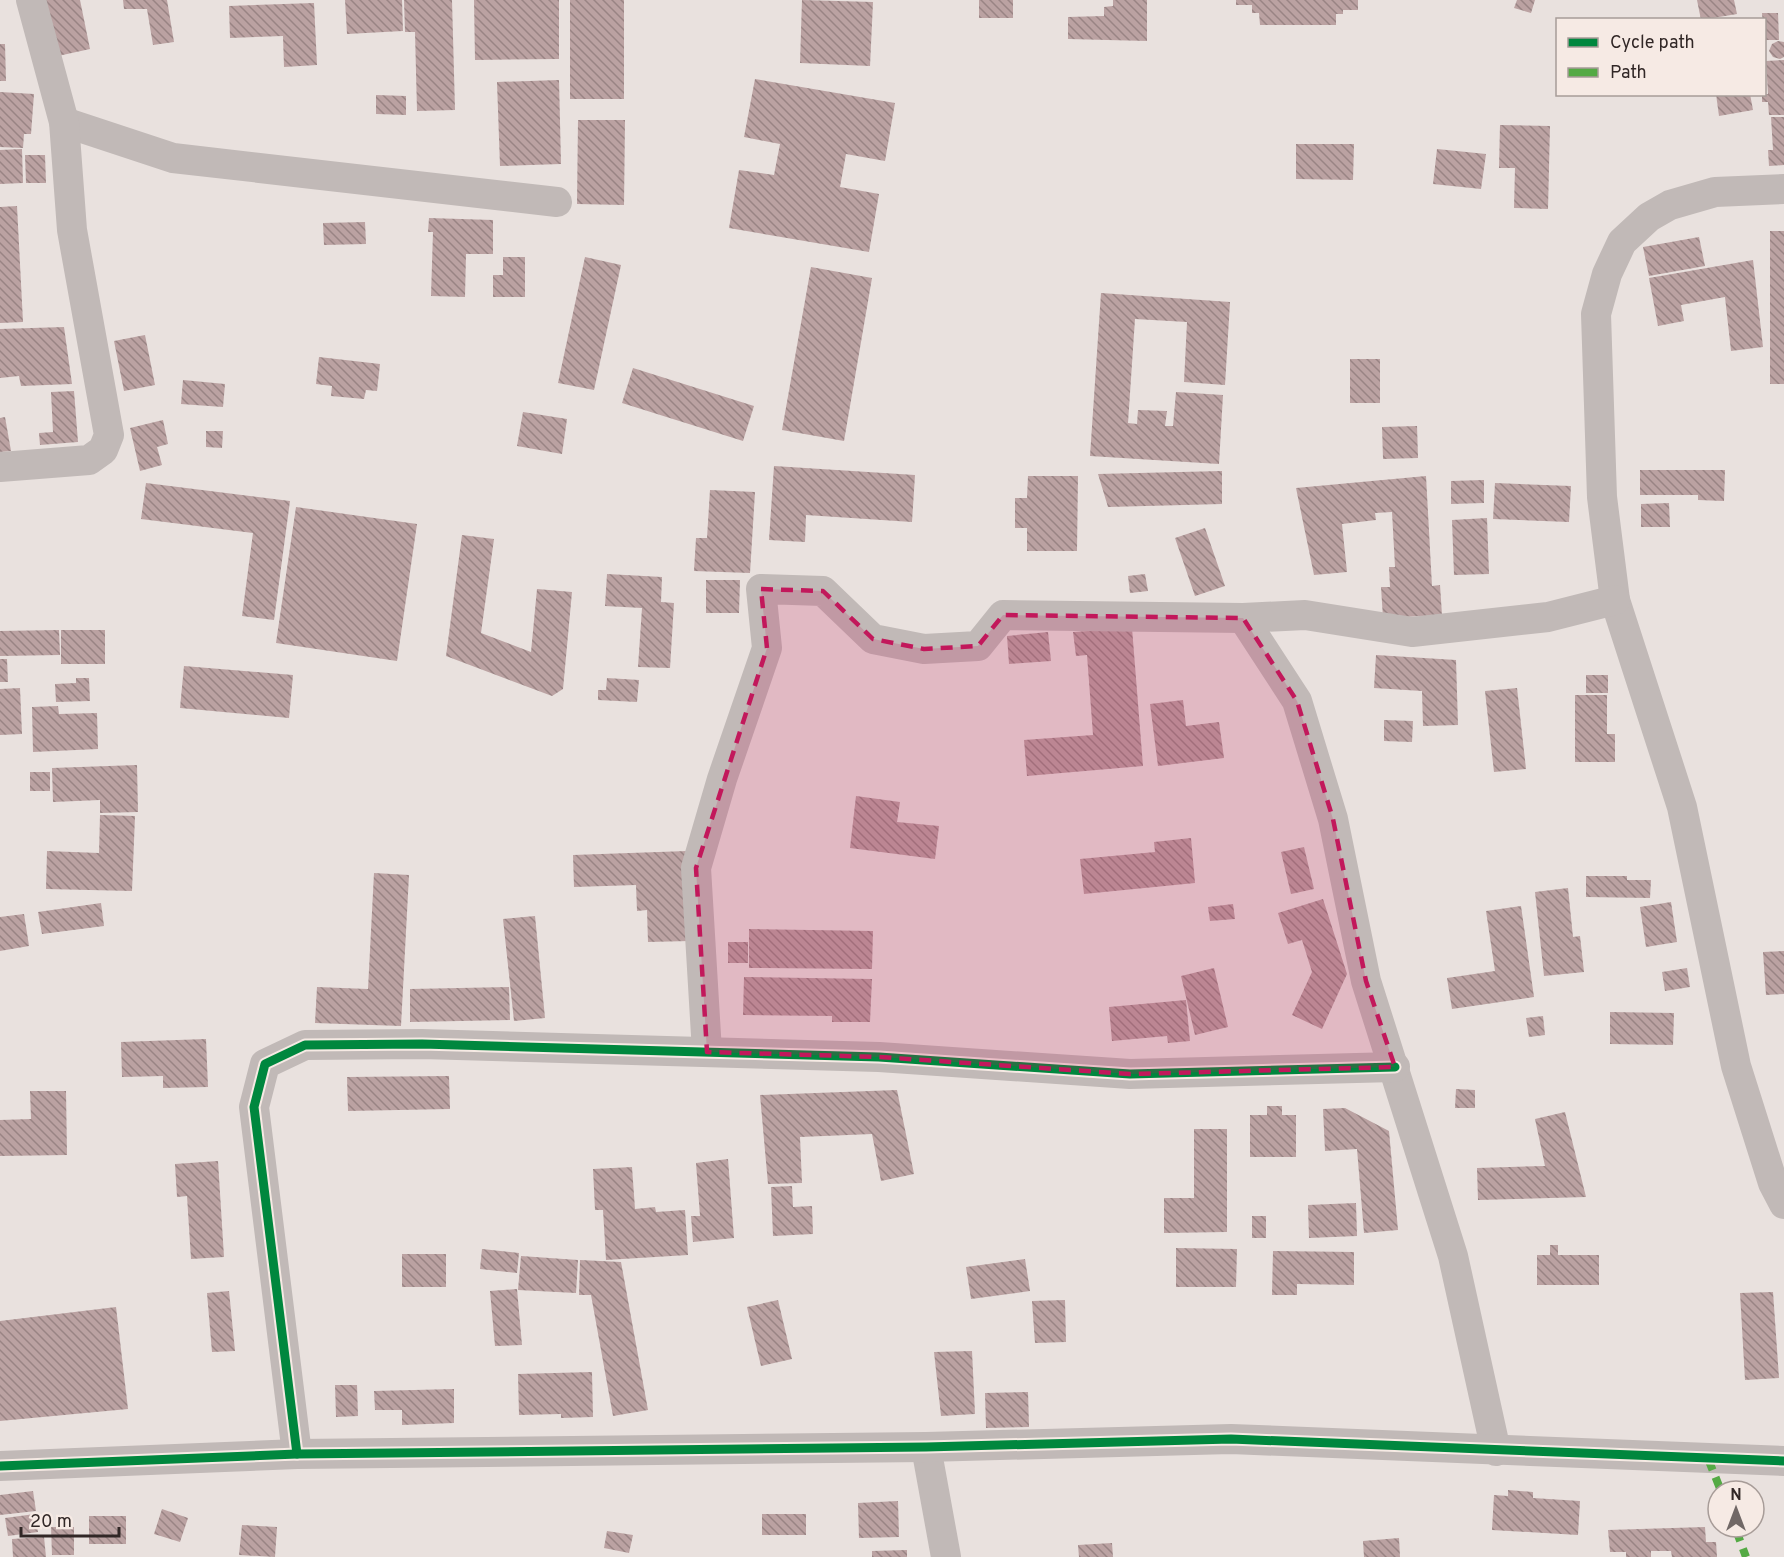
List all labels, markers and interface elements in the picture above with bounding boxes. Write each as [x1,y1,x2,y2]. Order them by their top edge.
legend [1556,18,1766,96]
text: Cycle path [1610,32,1695,55]
text: Path [1610,62,1647,85]
north arrow [1706,1479,1766,1539]
text: N [1730,1486,1742,1506]
scale bar [21,1500,118,1538]
text: 20 m [30,1511,72,1534]

